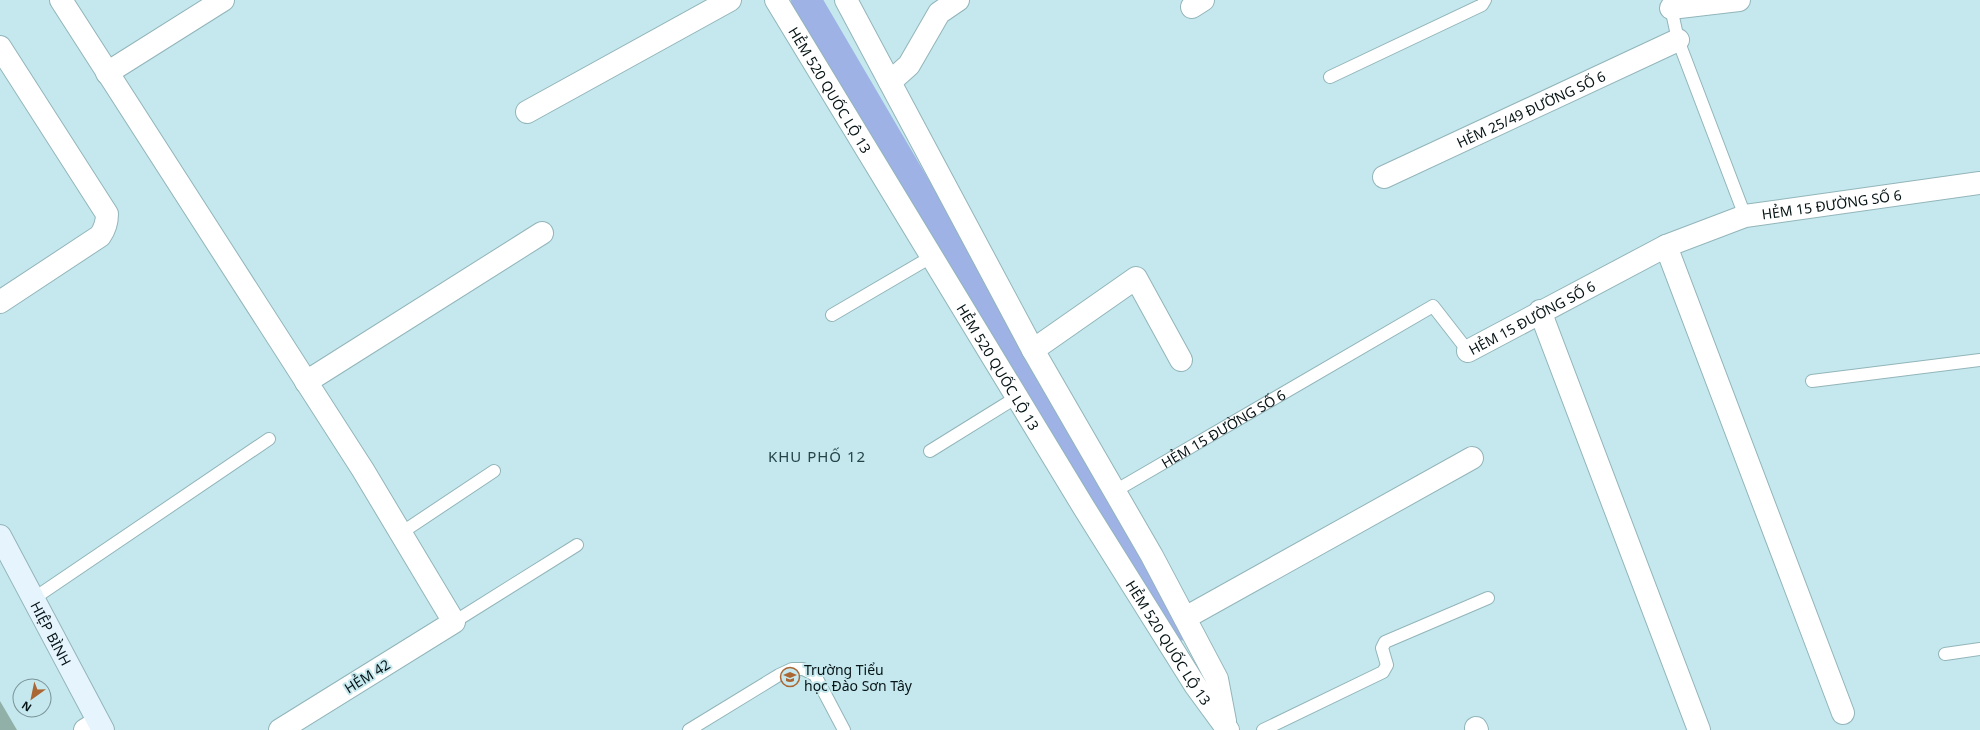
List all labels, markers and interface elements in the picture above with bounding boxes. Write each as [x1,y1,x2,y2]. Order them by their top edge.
street label: HẺM 520 QUỐC LỘ 13 [785,23,876,156]
street label: HẺM 25/49 ĐƯỜNG SỐ 6 [1453,66,1608,151]
street label: HẺM 15 ĐƯỜNG SỐ 6 [1760,185,1903,223]
street label: HẺM 15 ĐƯỜNG SỐ 6 [1465,276,1598,359]
street label: HẺM 520 QUỐC LỘ 13 [953,300,1044,433]
street label: HẺM 15 ĐƯỜNG SỐ 6 [1157,384,1289,472]
district label: KHU PHỐ 12 [768,446,866,466]
street label: HẺM 520 QUỐC LỘ 13 [1122,576,1216,709]
street label: HIỆP BÌNH [27,598,76,668]
street label: HẺM 42 [341,655,393,697]
place label: Trường Tiểu học Đào Sơn Tây [804,660,913,695]
school or university icon: Trường Tiểu học Đào Sơn Tây [779,666,801,688]
north arrow [12,678,52,718]
text: N [18,698,34,716]

